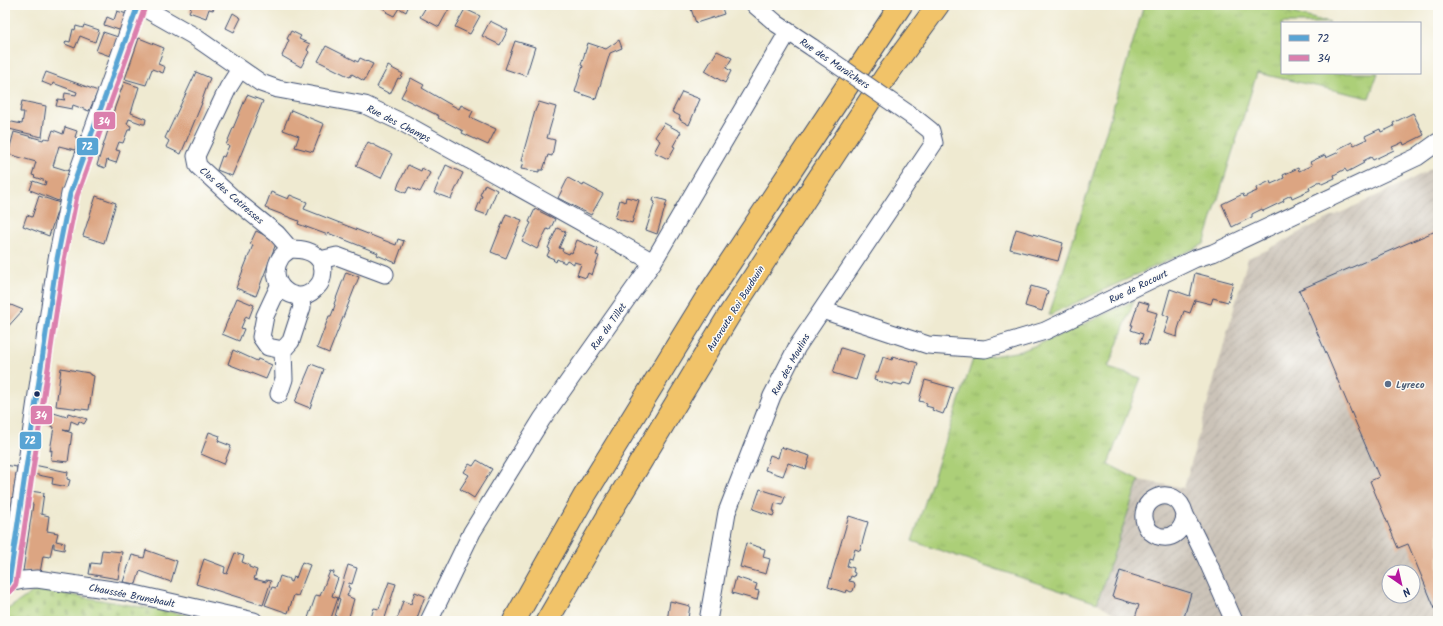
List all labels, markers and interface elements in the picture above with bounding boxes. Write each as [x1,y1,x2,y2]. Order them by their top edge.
legend [1281,22,1421,74]
text: 72 [1317,29,1330,48]
street label: Rue des Maraîchers [796,34,873,94]
text: 34 [1317,49,1331,68]
street label: Rue des Champs [364,101,434,147]
line badge: 34 [93,111,116,130]
text: 34 [97,113,110,131]
line badge: 72 [76,137,99,156]
text: 72 [81,138,93,156]
street label: Clos des Cotiresses [196,163,268,229]
street label: Autoroute Roi Baudouin [703,262,769,355]
street label: Rue de Rocourt [1106,266,1171,308]
street label: Rue du Tillet [587,300,631,353]
street label: Rue des Moulins [767,330,815,398]
place label: Lyreco [1396,377,1425,393]
marker: Lyreco [1383,379,1393,389]
unlabelled marker [32,389,42,399]
line badge: 34 [30,405,53,425]
text: 34 [34,407,47,425]
line badge: 72 [19,431,42,450]
text: 72 [24,432,36,450]
north arrow [1381,564,1421,604]
street label: Chaussée Brunehault [87,580,177,612]
text: N [1398,582,1414,601]

